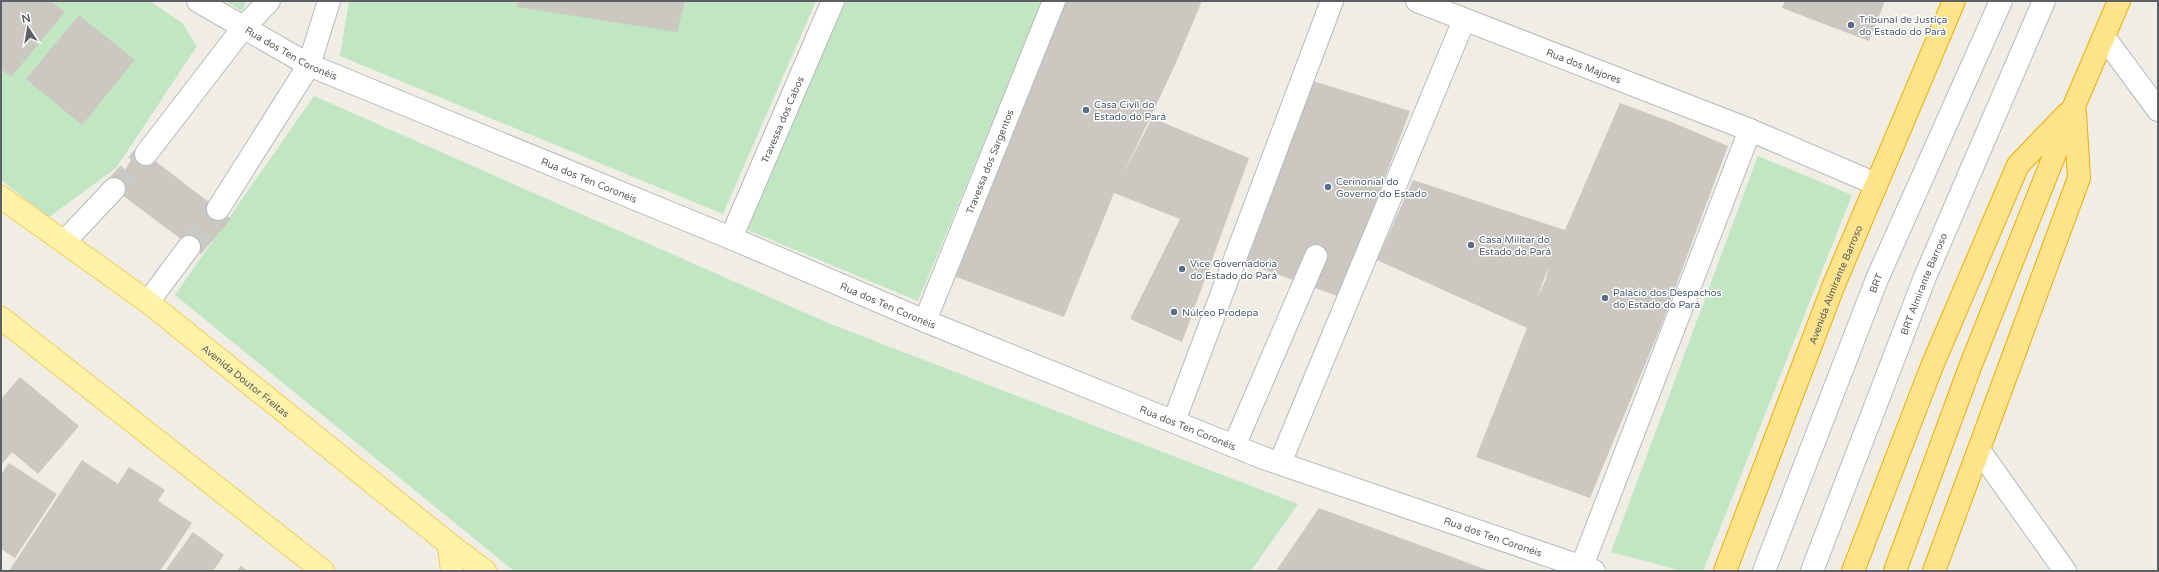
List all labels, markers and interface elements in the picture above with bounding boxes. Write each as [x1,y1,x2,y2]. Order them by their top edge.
north arrow [8,8,48,48]
text: N [20,11,32,26]
place label: Tribunal de Justiça do Estado do Pará [1859,14,1947,38]
marker: Tribunal de Justiça do Estado do Pará [1846,20,1856,30]
street label: Rua dos Ten Coronéis [243,24,339,83]
street label: Rua dos Majores [1544,47,1623,87]
street label: Travessa dos Cabos [759,75,807,165]
place label: Casa Civíl do Estado do Pará [1094,99,1166,123]
marker: Casa Civíl do Estado do Pará [1081,105,1091,115]
street label: Travessa dos Sargentos [964,108,1017,216]
street label: Rua dos Ten Coronéis [539,156,639,206]
place label: Cerinonial do Governo do Estado [1336,176,1427,200]
marker: Cerinonial do Governo do Estado [1323,182,1333,192]
street label: Avenida Almirante Barroso [1807,224,1865,346]
street label: BRT Almirante Barroso [1898,231,1950,337]
place label: Casa Militar do Estado do Pará [1479,234,1551,258]
marker: Casa Militar do Estado do Pará [1466,240,1476,250]
place label: Vice Governadoria do Estado do Pará [1190,258,1277,282]
marker: Vice Governadoria do Estado do Pará [1177,264,1187,274]
street label: BRT [1867,272,1886,295]
street label: Rua dos Ten Coronéis [838,280,937,332]
place label: Palácio dos Despachos do Estado do Pará [1613,287,1722,311]
marker: Palácio dos Despachos do Estado do Pará [1600,293,1610,303]
marker: Núlceo Prodepa [1169,307,1179,317]
place label: Núlceo Prodepa [1182,307,1258,319]
street label: Avenida Doutor Freitas [199,343,291,420]
street label: Rua dos Ten Coronéis [1138,404,1238,453]
street label: Rua dos Ten Coronéis [1442,515,1544,560]

